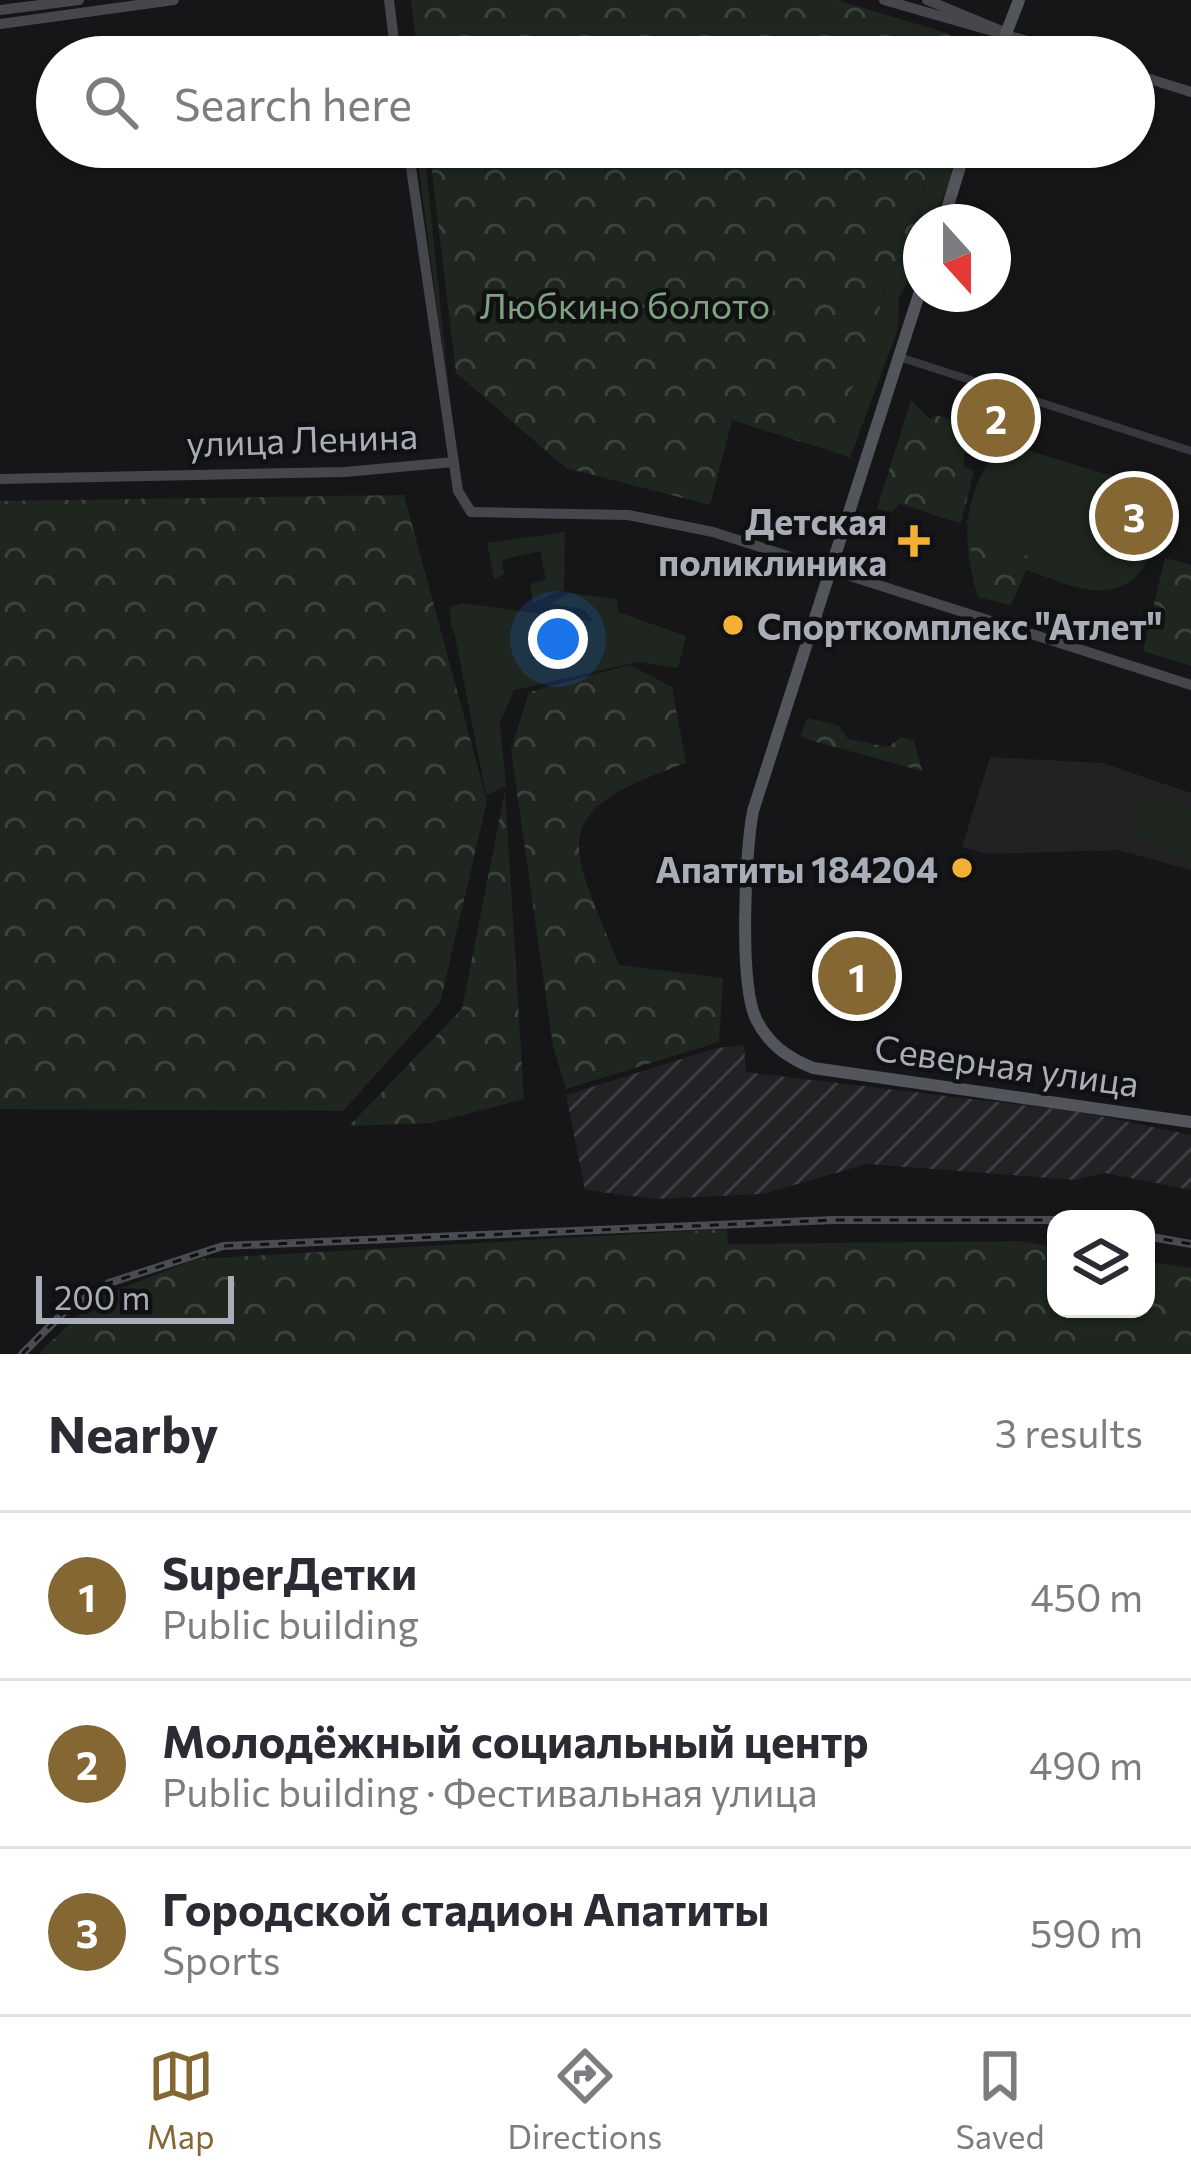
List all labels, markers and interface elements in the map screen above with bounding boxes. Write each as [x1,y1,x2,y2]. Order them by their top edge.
search box [36,36,1155,168]
icon: search [78,69,144,135]
text: Search here [174,75,412,130]
north arrow [903,204,1011,312]
park label: Любкино болото [480,282,770,326]
pin: 2 [957,373,1035,463]
street label: улица Ленина [185,412,419,464]
pin: 3 [1095,471,1173,561]
place label: Детская поликлиника [658,498,887,583]
marker: Детская поликлиника [898,525,930,557]
place label: Спорткомплекс "Атлет" [757,603,1163,647]
your location [528,609,588,669]
marker: Спорткомплекс "Атлет" [720,612,746,638]
place label: Апатиты 184204 [655,846,938,890]
marker: Апатиты 184204 [949,855,975,881]
pin: 1 [818,931,896,1021]
street label: Северная улица [872,1024,1142,1104]
map controls [1047,1210,1155,1318]
button: layers [1047,1210,1155,1318]
scale bar [36,1270,234,1323]
text: 200 m [54,1276,150,1317]
text: Nearby [48,1401,218,1464]
text: 3 results [995,1408,1143,1456]
text: SuperДетки [162,1544,417,1599]
text: 1 [78,1572,96,1620]
text: 450 m [1030,1572,1143,1620]
text: Public building [162,1599,419,1647]
text: Молодёжный социальный центр [162,1712,869,1767]
text: 2 [76,1740,98,1788]
text: 490 m [1029,1740,1143,1788]
text: Public building · Фестивальная улица [162,1767,817,1815]
text: Городской стадион Апатиты [162,1880,770,1935]
text: 3 [76,1908,98,1956]
text: 590 m [1030,1908,1143,1956]
text: Sports [162,1935,281,1983]
tab: Map [147,2043,215,2156]
tab: Directions [508,2043,662,2156]
tab: Saved [955,2043,1044,2156]

